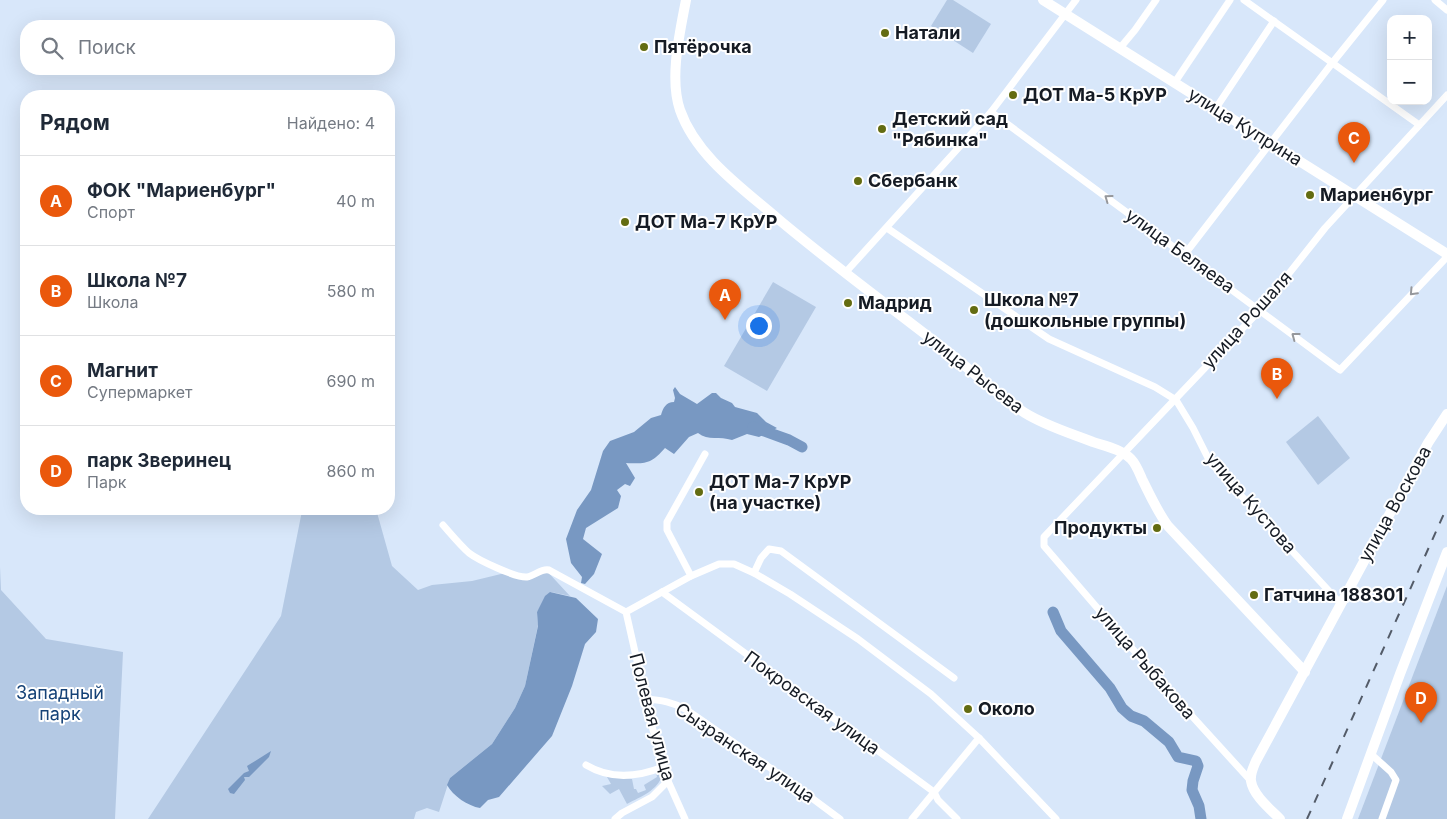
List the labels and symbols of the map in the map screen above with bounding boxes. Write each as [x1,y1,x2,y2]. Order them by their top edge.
place label: Натали [895,22,960,43]
marker: Натали [879,27,891,39]
place label: Пятёрочка [654,36,752,57]
marker: Пятёрочка [638,41,650,53]
street label: улица Куприна [1184,83,1306,170]
place label: ДОТ Ма-5 КрУР [1023,84,1167,105]
marker: ДОТ Ма-5 КрУР [1007,89,1019,101]
place label: Детский сад "Рябинка" [892,108,1008,150]
pin: C [1338,122,1370,163]
marker: Детский сад "Рябинка" [876,123,888,135]
place label: Сбербанк [868,170,958,191]
marker: Сбербанк [852,175,864,187]
place label: Мариенбург [1320,184,1433,205]
marker: Мариенбург [1304,189,1316,201]
one-way arrow [1105,195,1114,204]
street label: улица Беляева [1122,204,1239,297]
place label: ДОТ Ма-7 КрУР [635,211,777,232]
marker: ДОТ Ма-7 КрУР [619,216,631,228]
street label: улица Рошаля [1197,267,1296,373]
pin: A [709,279,741,320]
one-way arrow [1410,287,1419,296]
place label: Школа №7 (дошкольные группы) [984,289,1186,331]
place label: Мадрид [858,292,932,313]
marker: Мадрид [842,297,854,309]
marker: Школа №7 (дошкольные группы) [968,304,980,316]
your location [746,313,772,339]
street label: улица Рысева [919,326,1028,417]
one-way arrow [1291,333,1301,342]
pin: B [1261,358,1293,399]
street label: улица Воскова [1354,442,1435,565]
street label: улица Кустова [1202,448,1301,557]
place label: ДОТ Ма-7 КрУР (на участке) [709,471,851,513]
marker: ДОТ Ма-7 КрУР (на участке) [693,486,705,498]
place label: Продукты [1054,517,1147,538]
marker: Продукты [1151,522,1163,534]
place label: Гатчина 188301 [1264,584,1403,605]
marker: Гатчина 188301 [1248,589,1260,601]
street label: улица Рыбакова [1091,602,1200,723]
street label: Покровская улица [740,646,884,759]
street label: Полевая улица [625,651,680,783]
park label: Западный парк [16,682,104,724]
pin: D [1405,682,1437,723]
street label: Сызранская улица [672,698,819,807]
place label: Около [978,698,1035,719]
marker: Около [962,703,974,715]

